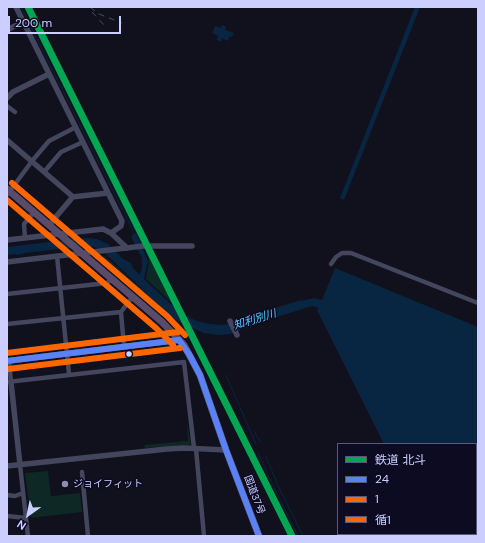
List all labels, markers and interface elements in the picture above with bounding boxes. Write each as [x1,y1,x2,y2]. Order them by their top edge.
scale bar [10,8,123,34]
text: 200 m [15,15,52,31]
water label: 知利別川 [232,307,278,333]
unlabelled marker [124,349,134,359]
legend [337,443,477,535]
text: 鉄道 北斗 [375,452,426,468]
text: 24 [375,471,389,487]
street label: 国道37号 [241,474,267,516]
place label: ジョイフィット [73,478,143,490]
marker: ジョイフィット [60,479,70,489]
text: 1 [375,491,379,507]
north arrow [8,495,48,535]
text: 循1 [375,512,391,528]
text: N [14,517,29,533]

